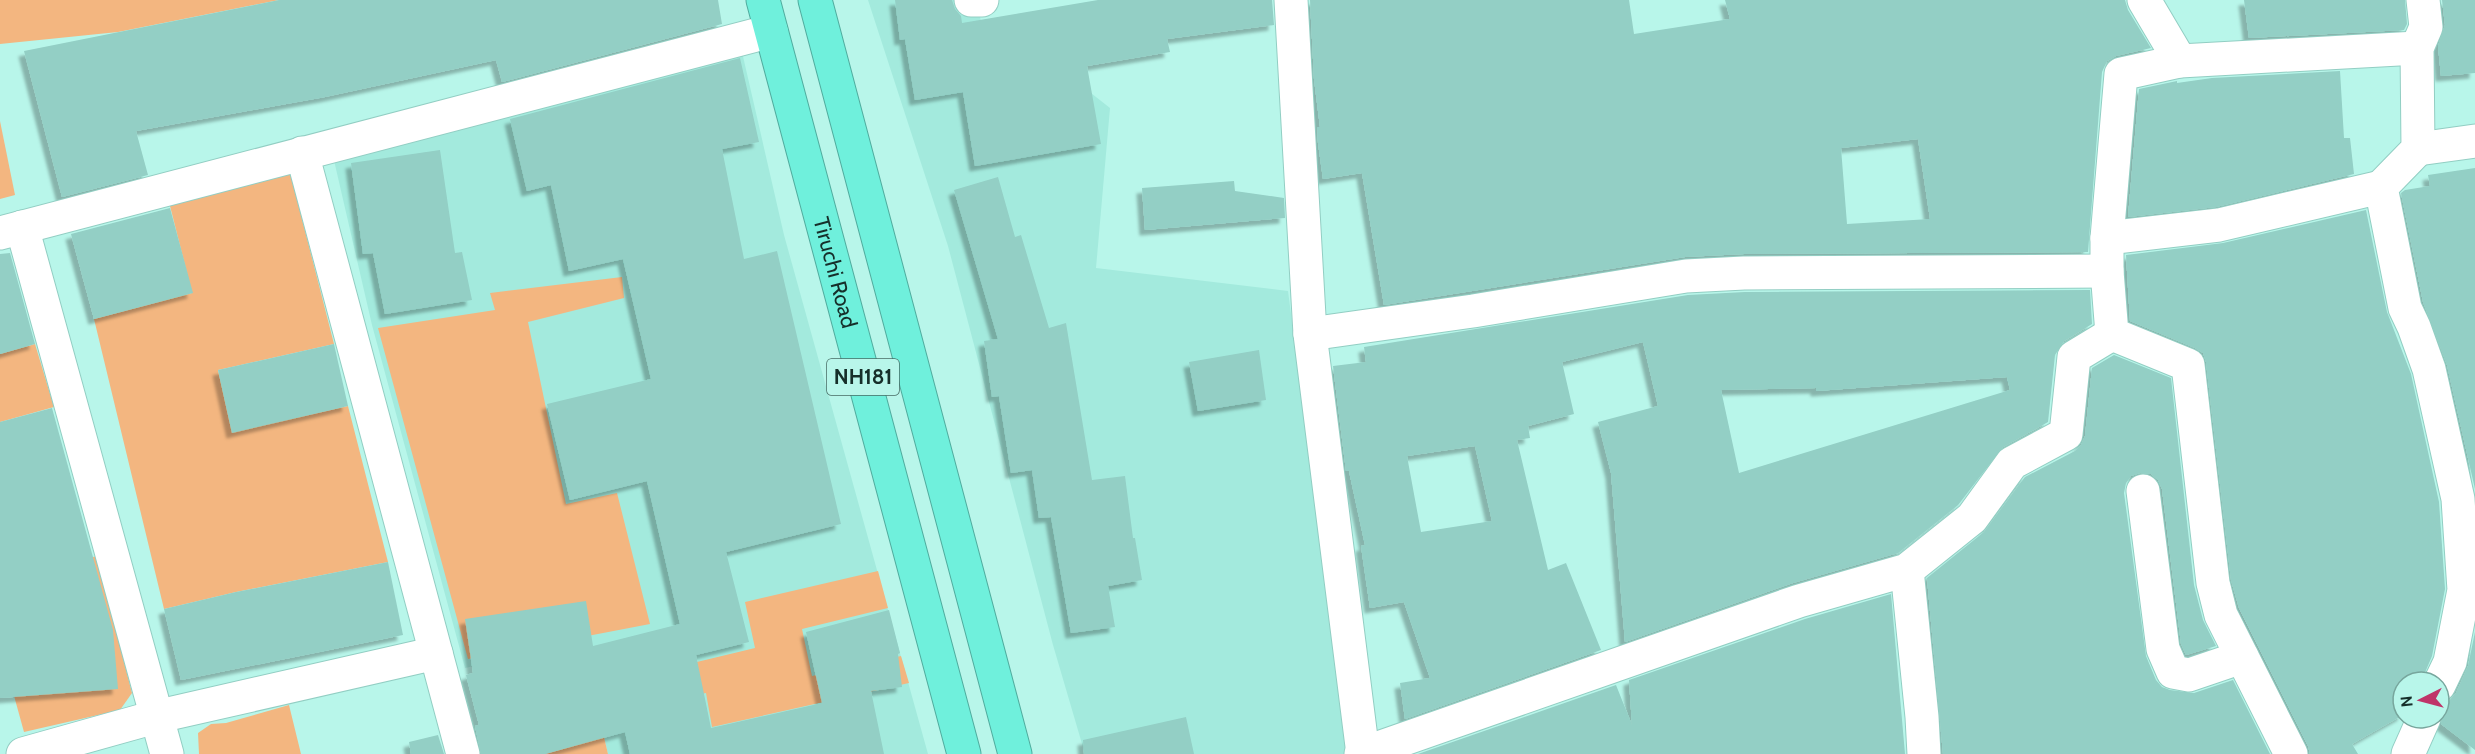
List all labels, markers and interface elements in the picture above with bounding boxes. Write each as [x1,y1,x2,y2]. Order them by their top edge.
street label: Tiruchi Road [807,214,863,331]
road number: NH181 [827,359,899,395]
north arrow [2391,670,2451,730]
text: N [2397,695,2417,708]

